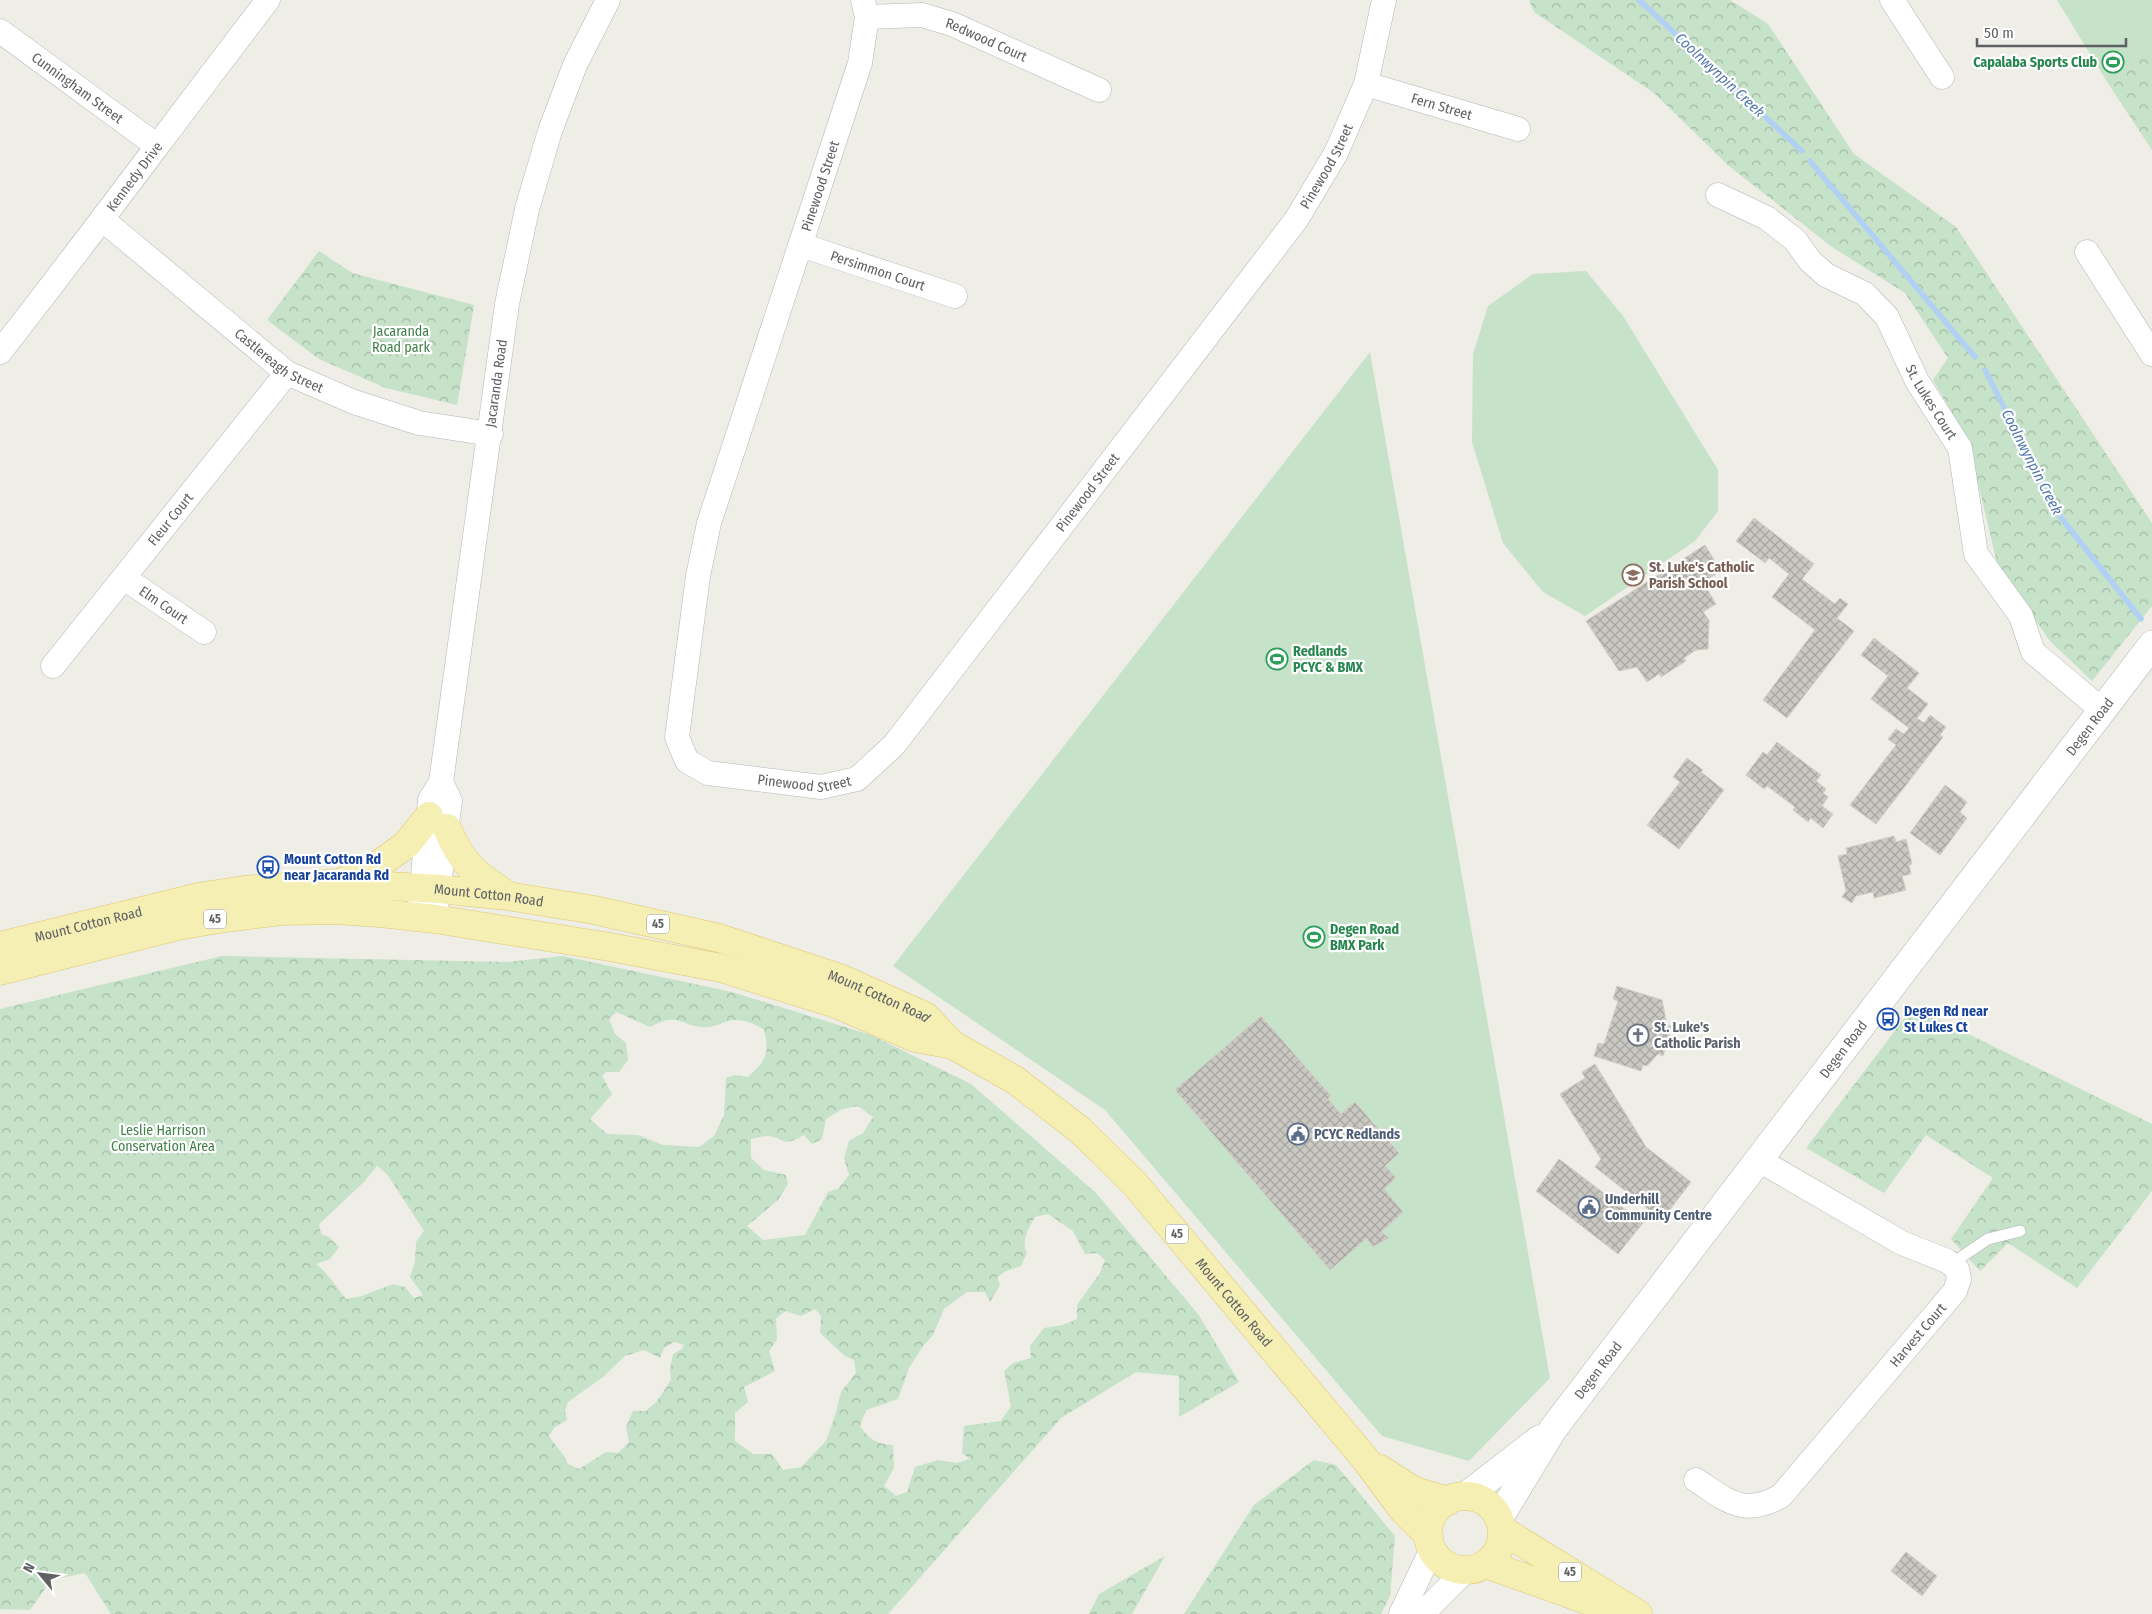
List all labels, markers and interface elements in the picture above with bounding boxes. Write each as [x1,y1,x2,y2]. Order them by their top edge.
street label: Redwood Court [944,15,1030,66]
scale bar [1977,15,2126,47]
text: 50 m [1984,24,2014,42]
water label: Coolnwynpin Creek [1672,29,1769,121]
street label: Cunningham Street [28,49,127,127]
sports icon: Capalaba Sports Club [2101,50,2125,74]
place label: Capalaba Sports Club [1973,54,2097,71]
street label: Fern Street [1409,90,1474,124]
street label: Pinewood Street [1297,121,1357,212]
street label: Pinewood Street [798,138,843,234]
street label: Kennedy Drive [103,139,166,215]
street label: Persimmon Court [828,247,928,295]
park label: Jacaranda Road park [372,323,430,356]
street label: Castlereagh Street [231,325,326,397]
street label: Jacaranda Road [482,338,511,429]
street label: St. Lukes Court [1902,362,1961,443]
water label: Coolnwynpin Creek [1998,406,2067,518]
street label: Pinewood Street [1052,450,1124,535]
street label: Fleur Court [144,489,197,549]
place label: St. Luke's Catholic Parish School [1649,559,1755,592]
school or university icon: St. Luke's Catholic Parish School [1621,563,1645,587]
street label: Elm Court [136,583,192,628]
place label: Redlands PCYC & BMX [1293,643,1364,676]
sports icon: Redlands PCYC & BMX [1265,647,1289,671]
street label: Degen Road [2063,695,2117,759]
street label: Pinewood Street [757,771,853,796]
place label: Mount Cotton Rd near Jacaranda Rd [284,851,389,884]
bus stop icon: Mount Cotton Rd near Jacaranda Rd [256,855,280,879]
street label: Mount Cotton Road [433,881,545,911]
street label: Mount Cotton Road [33,903,144,946]
road number: 45 [204,910,226,929]
road number: 45 [647,914,669,934]
place label: Degen Road BMX Park [1330,921,1399,954]
sports icon: Degen Road BMX Park [1302,925,1326,949]
street label: Mount Cotton Road [826,967,934,1026]
place label: Degen Rd near St Lukes Ct [1904,1003,1989,1036]
bus stop icon: Degen Rd near St Lukes Ct [1876,1007,1900,1031]
street label: Degen Road [1816,1017,1871,1082]
place label: St. Luke's Catholic Parish [1654,1019,1741,1052]
church icon: St. Luke's Catholic Parish [1626,1023,1650,1047]
park label: Leslie Harrison Conservation Area [111,1122,215,1155]
public building icon: PCYC Redlands [1286,1122,1310,1146]
place label: PCYC Redlands [1314,1126,1400,1143]
place label: Underhill Community Centre [1605,1191,1712,1224]
public building icon: Underhill Community Centre [1577,1195,1601,1219]
road number: 45 [1166,1224,1188,1244]
street label: Mount Cotton Road [1192,1255,1276,1350]
street label: Harvest Court [1886,1300,1950,1370]
street label: Degen Road [1571,1338,1626,1403]
north arrow [15,1549,65,1599]
text: N [20,1560,39,1576]
road number: 45 [1559,1562,1581,1581]

